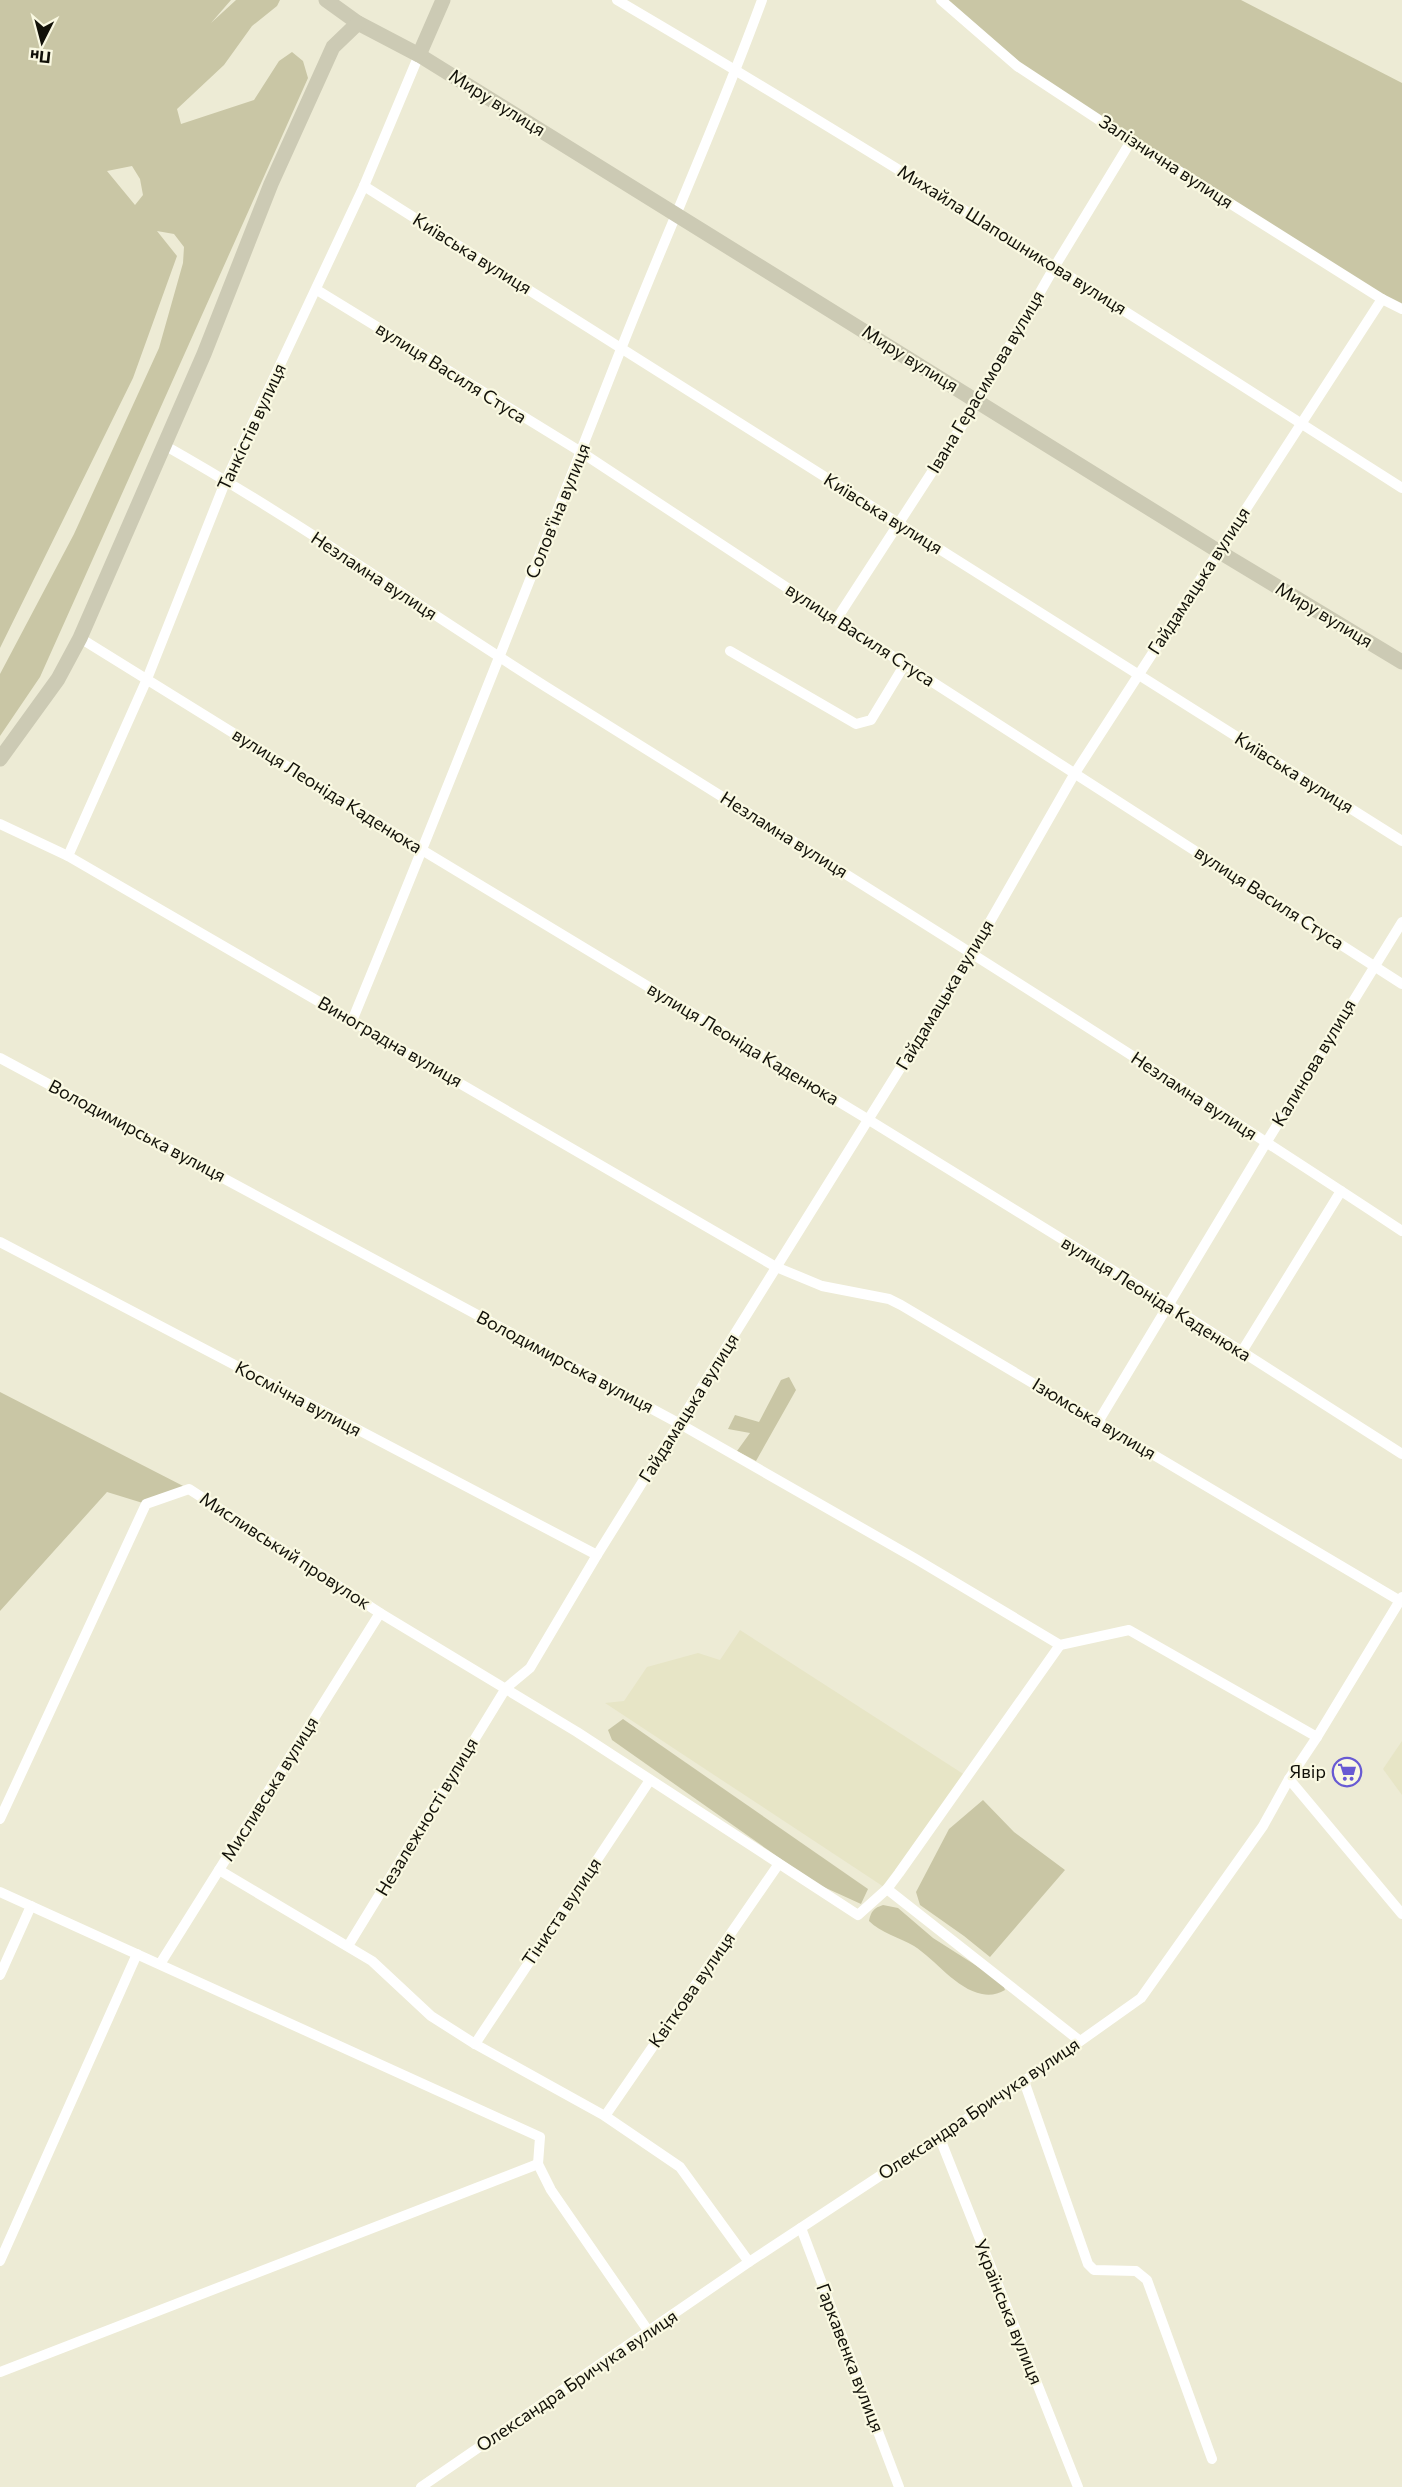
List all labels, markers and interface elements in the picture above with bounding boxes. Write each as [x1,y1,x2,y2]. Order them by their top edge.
north arrow [12,12,72,72]
text: Пн [29,47,52,68]
street label: Миру вулиця [445,64,550,140]
street label: Залізнична вулиця [1095,110,1238,213]
street label: Михайла Шапошникова вулиця [894,159,1131,319]
street label: Київська вулиця [409,208,536,299]
street label: Івана Герасимова вулиця [922,286,1048,477]
street label: вулиця Василя Стуса [372,317,531,427]
street label: Миру вулиця [858,320,963,396]
street label: Танкістів вулиця [212,360,290,494]
street label: Солов'їна вулиця [520,440,594,581]
street label: Київська вулиця [820,468,947,559]
street label: Гайдамацька вулиця [1142,503,1254,658]
street label: Незламна вулиця [307,526,442,624]
street label: Миру вулиця [1272,577,1377,652]
street label: вулиця Василя Стуса [782,578,939,691]
street label: вулиця Леоніда Каденюка [229,723,427,858]
street label: Київська вулиця [1231,727,1358,818]
street label: Незламна вулиця [717,786,852,882]
street label: вулиця Василя Стуса [1191,841,1348,954]
street label: Гайдамацька вулиця [891,915,998,1074]
street label: вулиця Леоніда Каденюка [644,977,843,1109]
street label: Виноградна вулиця [314,991,467,1091]
street label: Калинова вулиця [1267,995,1360,1130]
street label: Незламна вулиця [1127,1046,1262,1144]
street label: Володимирська вулиця [45,1074,230,1186]
street label: вулиця Леоніда Каденюка [1058,1231,1256,1366]
street label: Володимирська вулиця [473,1305,658,1417]
street label: Гайдамацька вулиця [633,1329,743,1486]
street label: Космічна вулиця [231,1356,365,1441]
street label: Ізюмська вулиця [1029,1373,1160,1464]
street label: Мисливський провулок [196,1487,375,1614]
street label: Мисливська вулиця [216,1712,323,1865]
street label: Незалежності вулиця [370,1733,482,1900]
supermarket icon: Явiр [1331,1756,1363,1788]
place label: Явiр [1289,1760,1326,1782]
street label: Тіниста вулиця [517,1853,605,1970]
street label: Квіткова вулиця [643,1927,739,2051]
street label: Олександра Бричука вулиця [874,2032,1083,2184]
street label: Українська вулиця [970,2236,1048,2388]
street label: Гаркавенка вулиця [812,2280,890,2435]
street label: Олександра Бричука вулиця [472,2304,681,2456]

